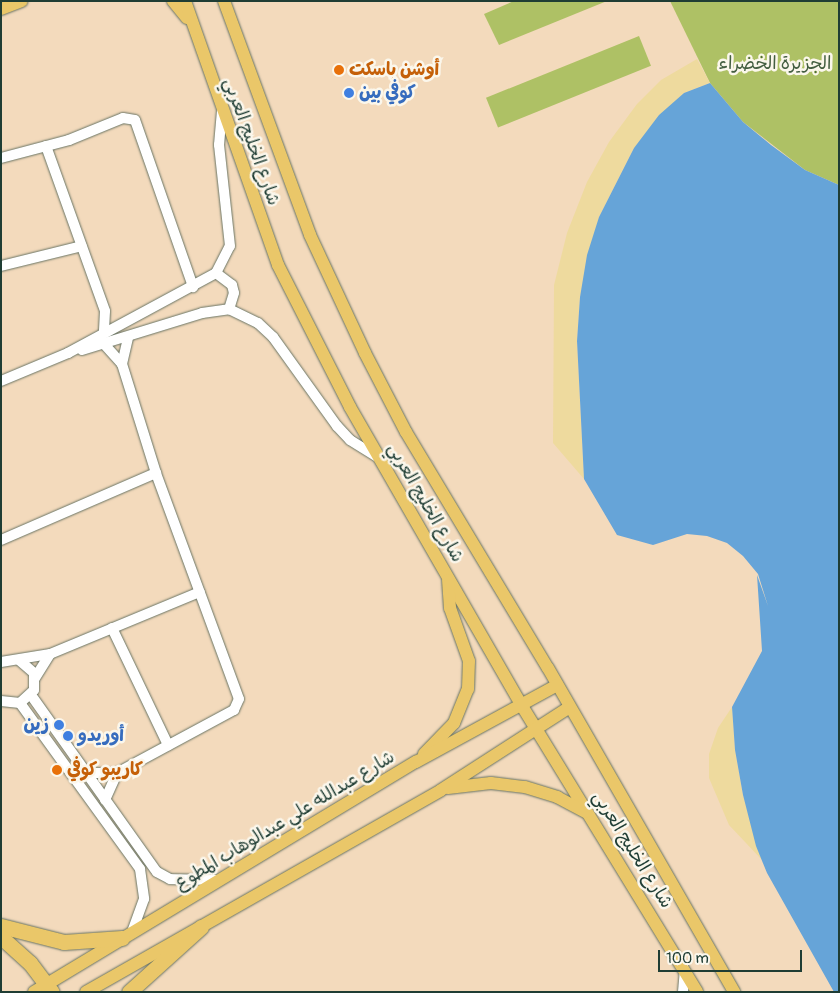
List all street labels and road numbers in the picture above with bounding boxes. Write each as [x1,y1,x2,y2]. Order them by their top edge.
street label: شارع الخليج العربي [218,75,284,209]
street label: شارع الخليج العربي [382,440,468,566]
street label: شارع عبدالله علي عبدالوهاب المطوع [171,747,399,895]
street label: شارع الخليج العربي [587,787,677,913]

